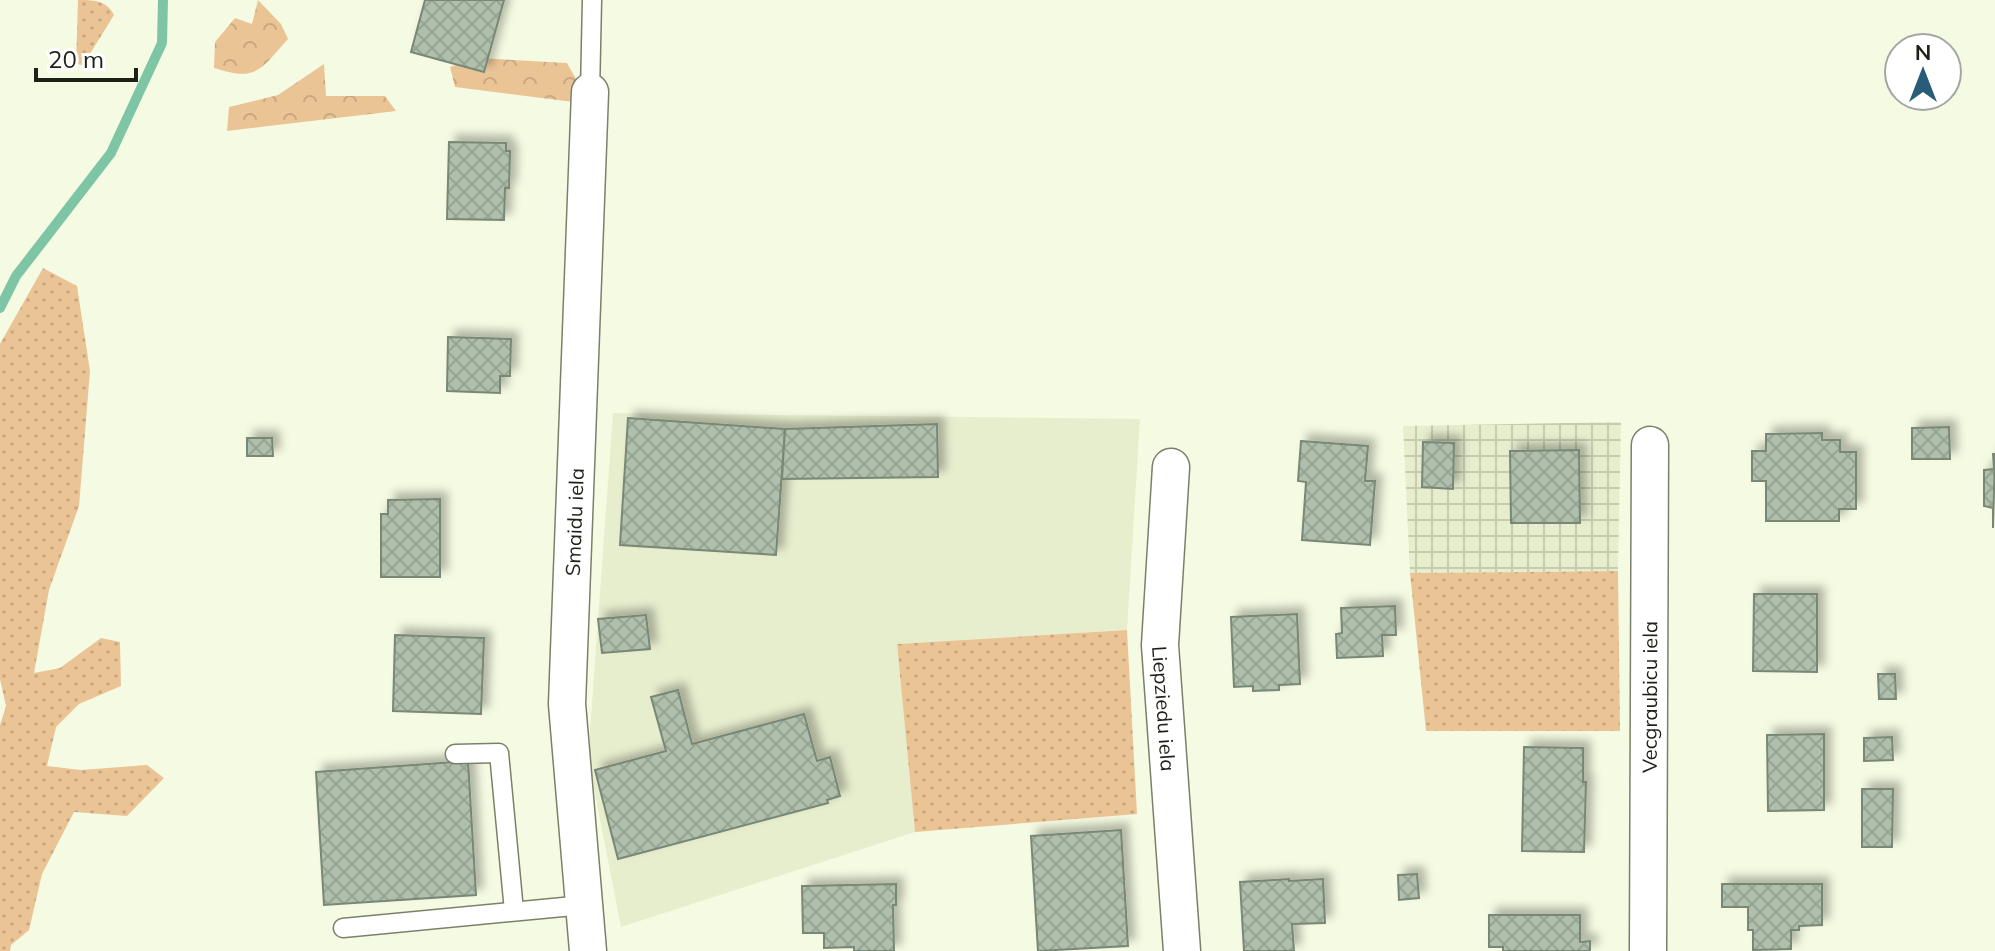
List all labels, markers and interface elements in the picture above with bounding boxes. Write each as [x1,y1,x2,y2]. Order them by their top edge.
scale bar [36,32,136,82]
north arrow [1883,32,1963,112]
text: N [1915,38,1931,66]
text: 20 m [48,44,104,74]
street label: Smaidu iela [559,468,588,576]
street label: Vecgraubicu iela [1636,621,1662,773]
street label: Liepziedu iela [1148,645,1182,772]

